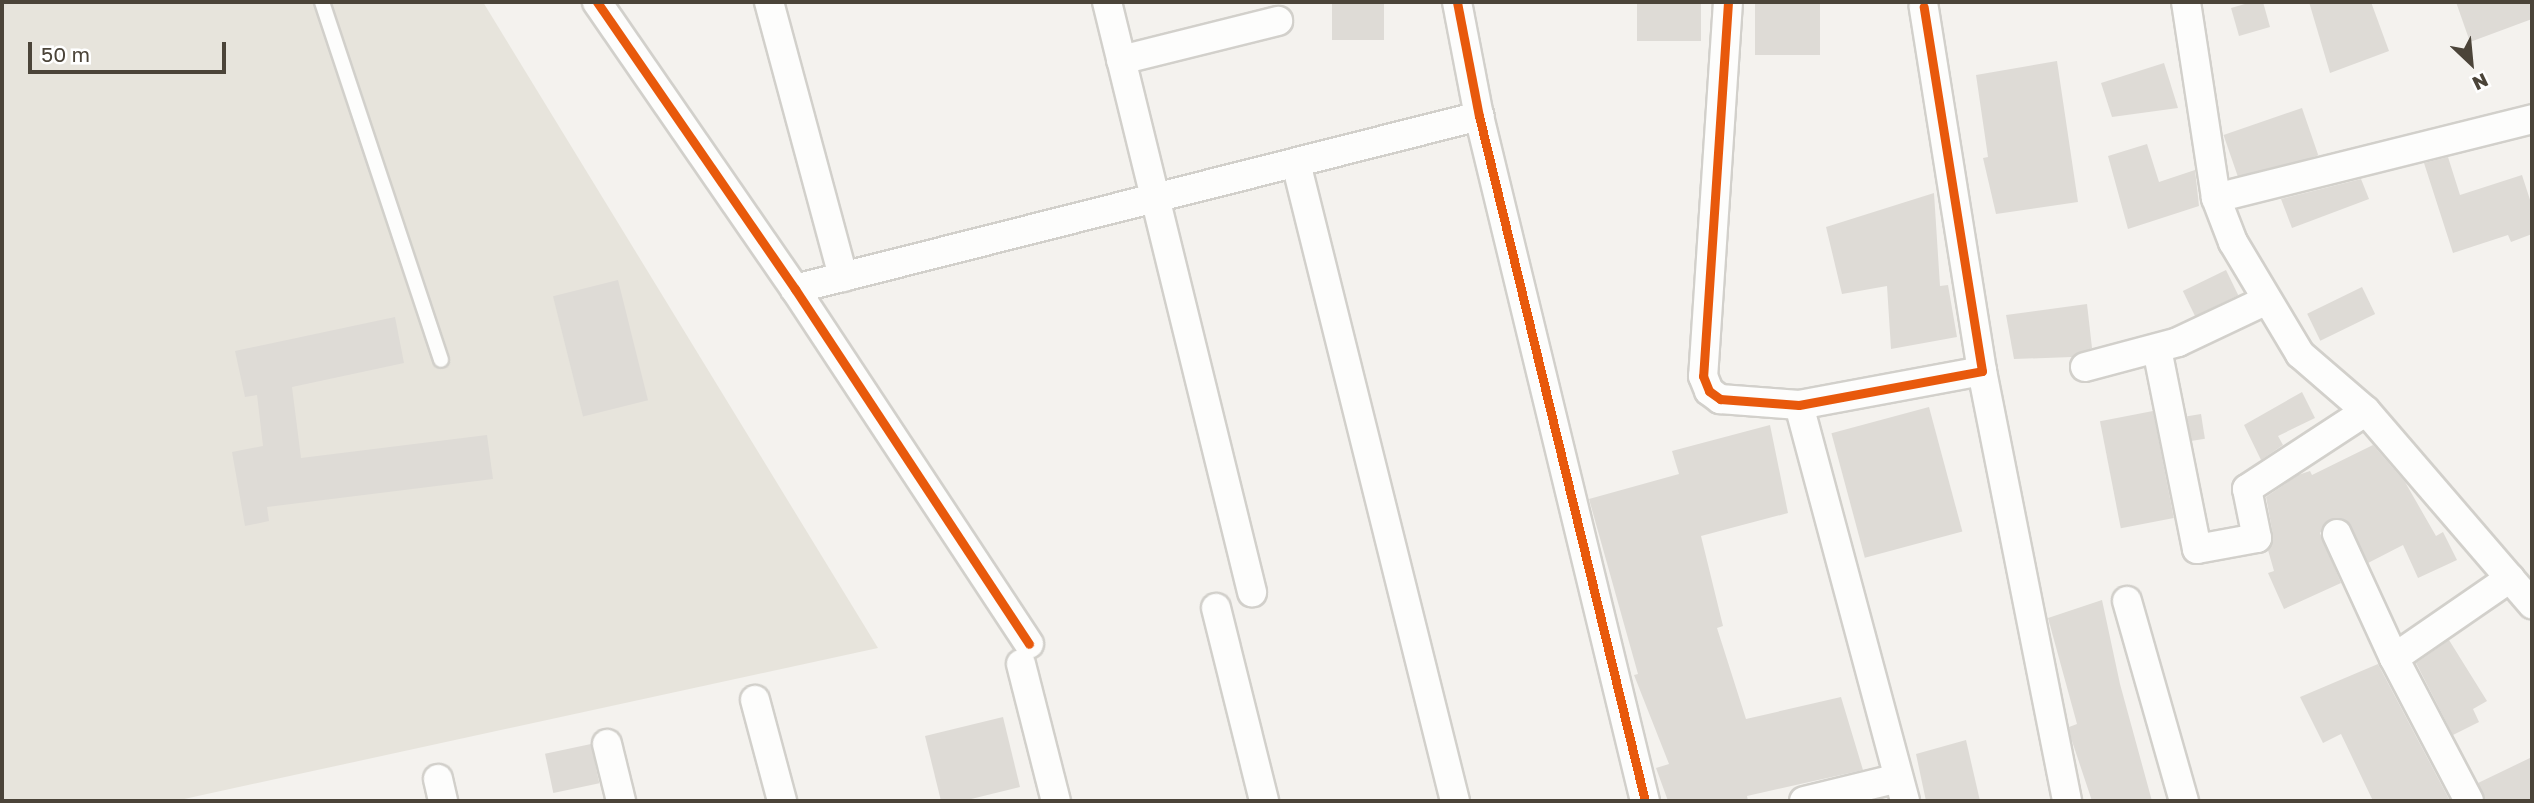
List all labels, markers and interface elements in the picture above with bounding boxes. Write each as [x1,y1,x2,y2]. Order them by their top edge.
scale bar [32,28,229,72]
north arrow [2436,28,2506,98]
text: 50 m [41,41,90,67]
text: N [2469,69,2492,96]

